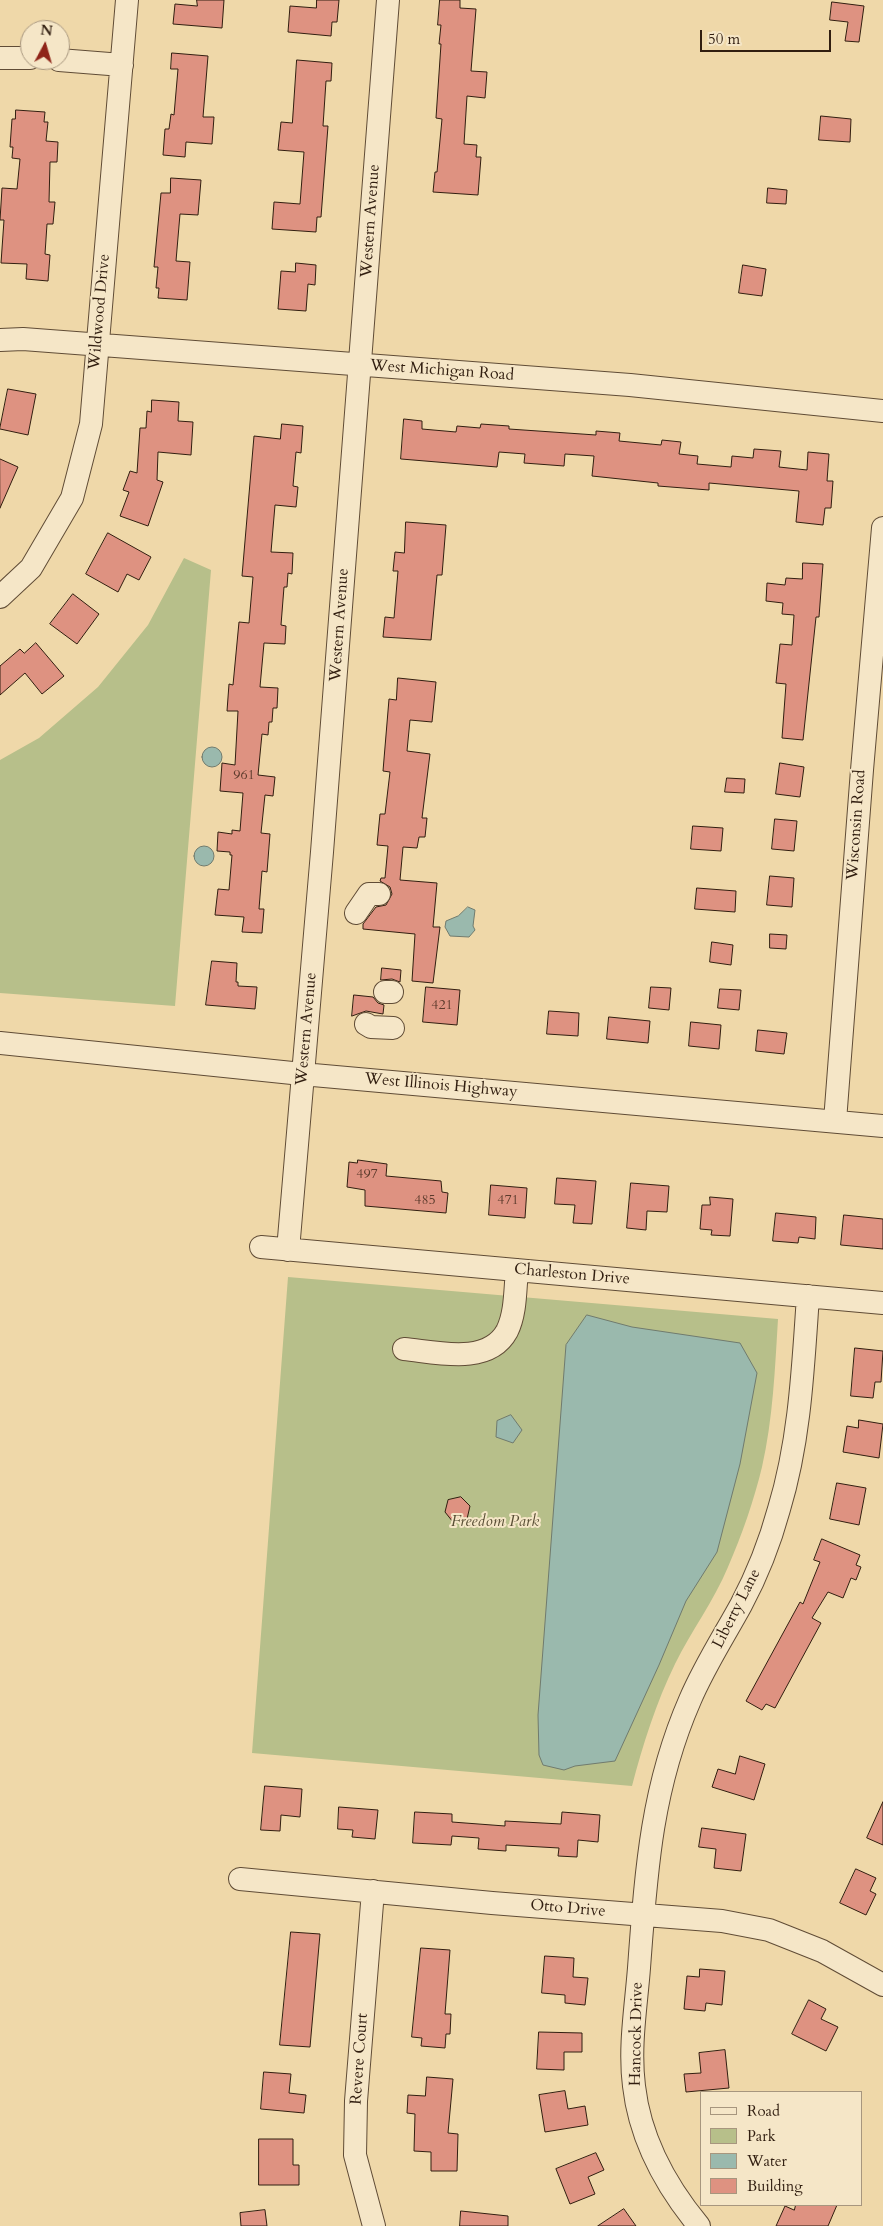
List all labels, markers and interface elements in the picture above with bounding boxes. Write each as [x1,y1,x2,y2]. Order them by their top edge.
north arrow [20,20,70,70]
text: N [39,20,54,41]
scale bar [703,20,834,52]
text: 50 m [708,29,740,49]
street label: Western Avenue [357,164,385,278]
street label: Wildwood Drive [85,253,115,371]
street label: West Michigan Road [369,356,515,386]
street label: Western Avenue [326,568,354,682]
house number: 961 [233,768,255,784]
street label: Wisconsin Road [844,769,870,881]
street label: Western Avenue [292,972,322,1086]
house number: 421 [431,998,453,1014]
street label: West Illinois Highway [364,1070,518,1102]
house number: 497 [356,1167,378,1183]
house number: 485 [414,1193,436,1209]
house number: 471 [497,1193,519,1209]
street label: Charleston Drive [513,1260,631,1290]
park label: Freedom Park [451,1512,539,1532]
street label: Liberty Lane [709,1566,765,1652]
street label: Otto Drive [530,1896,606,1922]
street label: Hancock Drive [626,1982,648,2086]
street label: Revere Court [347,2013,373,2105]
legend [700,2091,863,2206]
text: Road [747,2101,780,2121]
text: Park [747,2126,776,2146]
text: Water [747,2151,787,2171]
text: Building [747,2176,803,2196]

